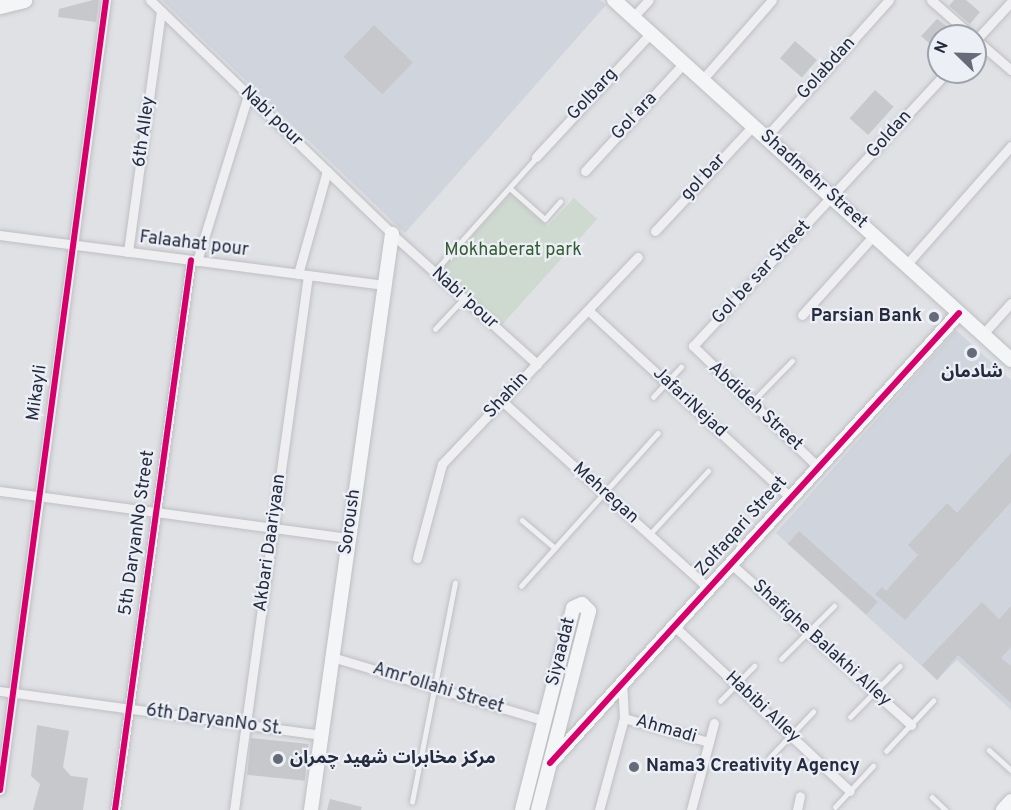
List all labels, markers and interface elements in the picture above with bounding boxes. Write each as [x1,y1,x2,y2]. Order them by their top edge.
north arrow [927,24,987,84]
street label: Golabdan [793,33,861,105]
text: N [931,39,954,57]
street label: Golbarg [563,64,623,126]
street label: Nabi pour [235,82,307,152]
street label: Gol ara [608,89,662,145]
street label: 6th Alley [129,95,161,169]
street label: Goldan [863,107,917,163]
street label: Shadmehr Street [755,126,871,234]
street label: gol bar [677,150,731,206]
street label: Gol be sar Street [708,216,816,330]
street label: Falaahat pour [138,228,250,262]
park label: Mokhaberat park [444,240,582,262]
street label: Nabi 'pour [426,263,502,335]
place label: Parsian Bank [811,306,922,328]
marker: Parsian Bank [927,310,941,324]
marker: شادمان [965,346,979,360]
street label: Abdideh Street [703,358,807,456]
place label: شادمان [941,362,1003,384]
street label: JafariNejad [648,363,730,443]
street label: Mikayli [23,364,53,422]
street label: Shahin [480,368,534,424]
street label: 5th DaryanNo Street [116,449,160,617]
street label: Mehregan [568,459,642,529]
street label: Akbari Daariyaan [251,473,291,613]
street label: Zolfaqari Street [691,473,793,581]
street label: Soroush [336,488,366,556]
street label: Shafighe Balakhi Alley [747,576,895,712]
street label: Siyaadat [543,615,581,689]
street label: Amr'ollahi Street [370,659,506,719]
street label: Habibi Alley [720,667,804,749]
street label: 6th DaryanNo St. [144,701,284,741]
street label: Ahmadi [633,711,699,749]
place label: مرکز مخابرات شهید چمران [290,748,496,770]
marker: مرکز مخابرات شهید چمران [271,752,285,766]
place label: Nama3 Creativity Agency [646,756,860,778]
marker: Nama3 Creativity Agency [627,760,641,774]

